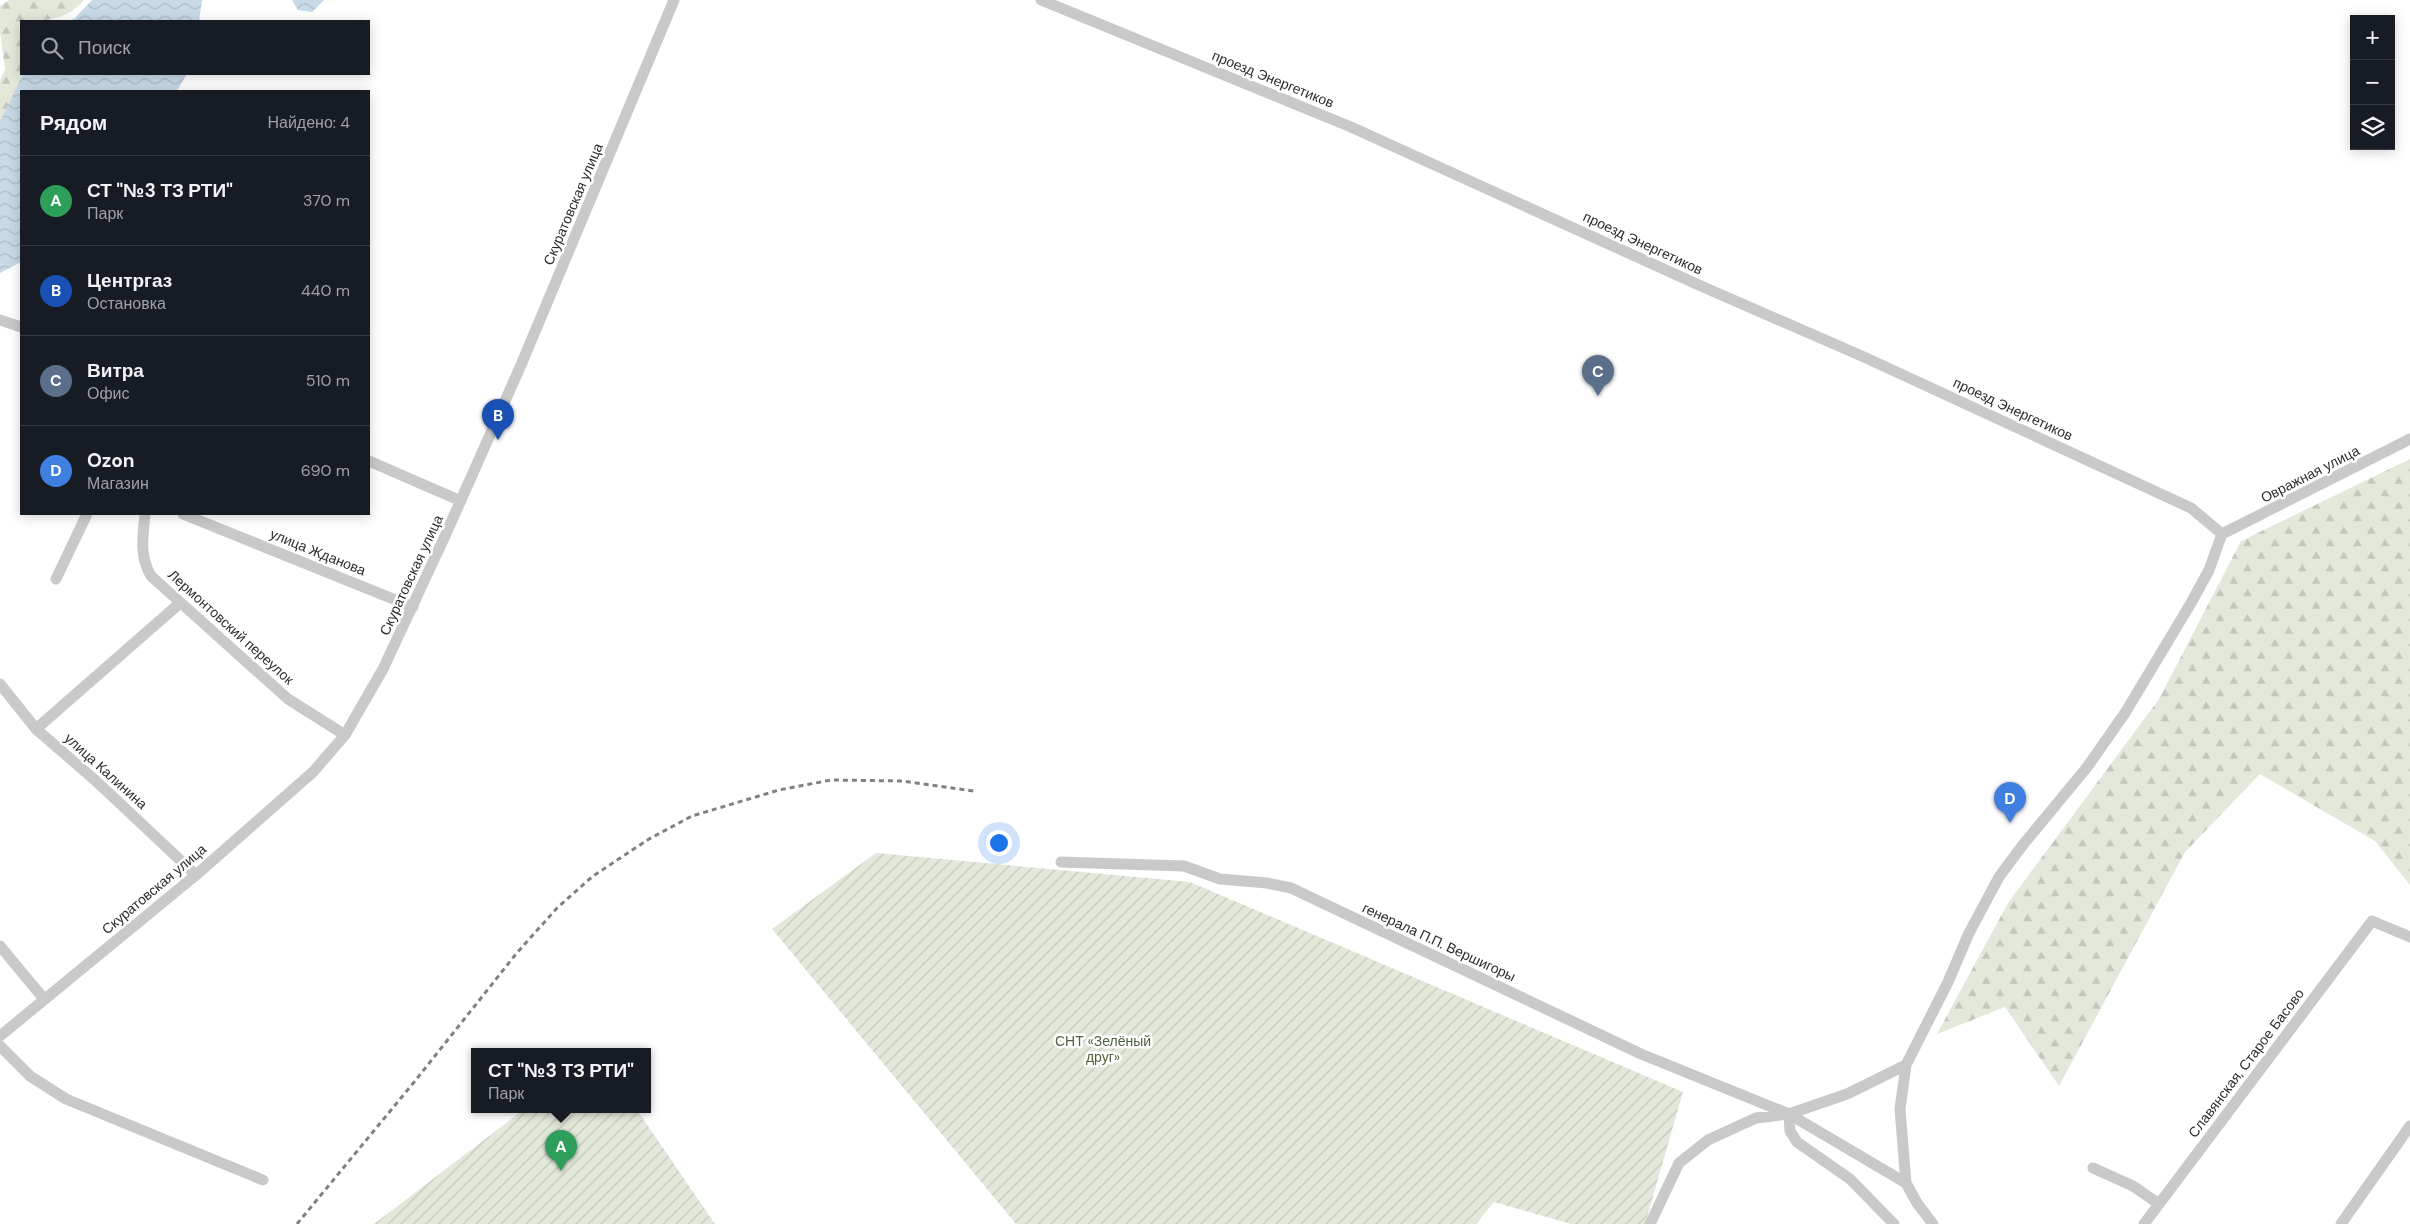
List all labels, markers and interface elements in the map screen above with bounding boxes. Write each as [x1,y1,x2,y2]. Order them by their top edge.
map controls [2350,15,2395,150]
button: + [2350,15,2395,60]
search box [20,20,370,75]
icon: search [38,34,66,62]
text: Поиск [78,35,131,60]
street label: проезд Энергетиков [1209,46,1337,112]
button: − [2350,60,2395,105]
button: layers [2350,105,2395,150]
text: Рядом [40,109,107,137]
text: Найдено: 4 [267,112,350,133]
street label: Скуратовская улица [539,140,607,268]
text: СТ "№3 ТЗ РТИ" [87,178,233,203]
text: A [50,190,62,211]
text: 370 m [303,190,350,211]
text: Парк [87,203,123,224]
street label: проезд Энергетиков [1580,207,1706,279]
text: Центргаз [87,268,172,293]
text: B [51,280,61,301]
text: 440 m [301,280,350,301]
text: Остановка [87,293,166,314]
pin: C [1582,355,1614,396]
text: Витра [87,358,144,383]
text: C [50,370,62,391]
text: 510 m [306,370,350,391]
street label: проезд Энергетиков [1950,373,2076,445]
text: Офис [87,383,130,404]
pin: B [482,399,514,440]
street label: Овражная улица [2258,441,2363,507]
text: Ozon [87,448,135,473]
text: D [50,460,62,481]
text: 690 m [301,460,350,481]
text: Магазин [87,473,149,494]
street label: Скуратовская улица [375,512,447,638]
street label: улица Жданова [267,525,369,579]
street label: Лермонтовский переулок [164,566,298,689]
street label: улица Калинина [61,729,151,813]
pin: D [1994,782,2026,823]
your location [986,830,1012,856]
street label: Скуратовская улица [98,840,210,938]
street label: генерала П.П. Вершигоры [1359,899,1519,985]
street label: Славянская, Старое Басово [2184,985,2308,1141]
park label: СНТ «Зелёный друг» [1055,1032,1151,1066]
popup [471,1048,651,1113]
text: СТ "№3 ТЗ РТИ" [488,1058,634,1083]
text: Парк [488,1083,524,1104]
pin: A [545,1130,577,1171]

